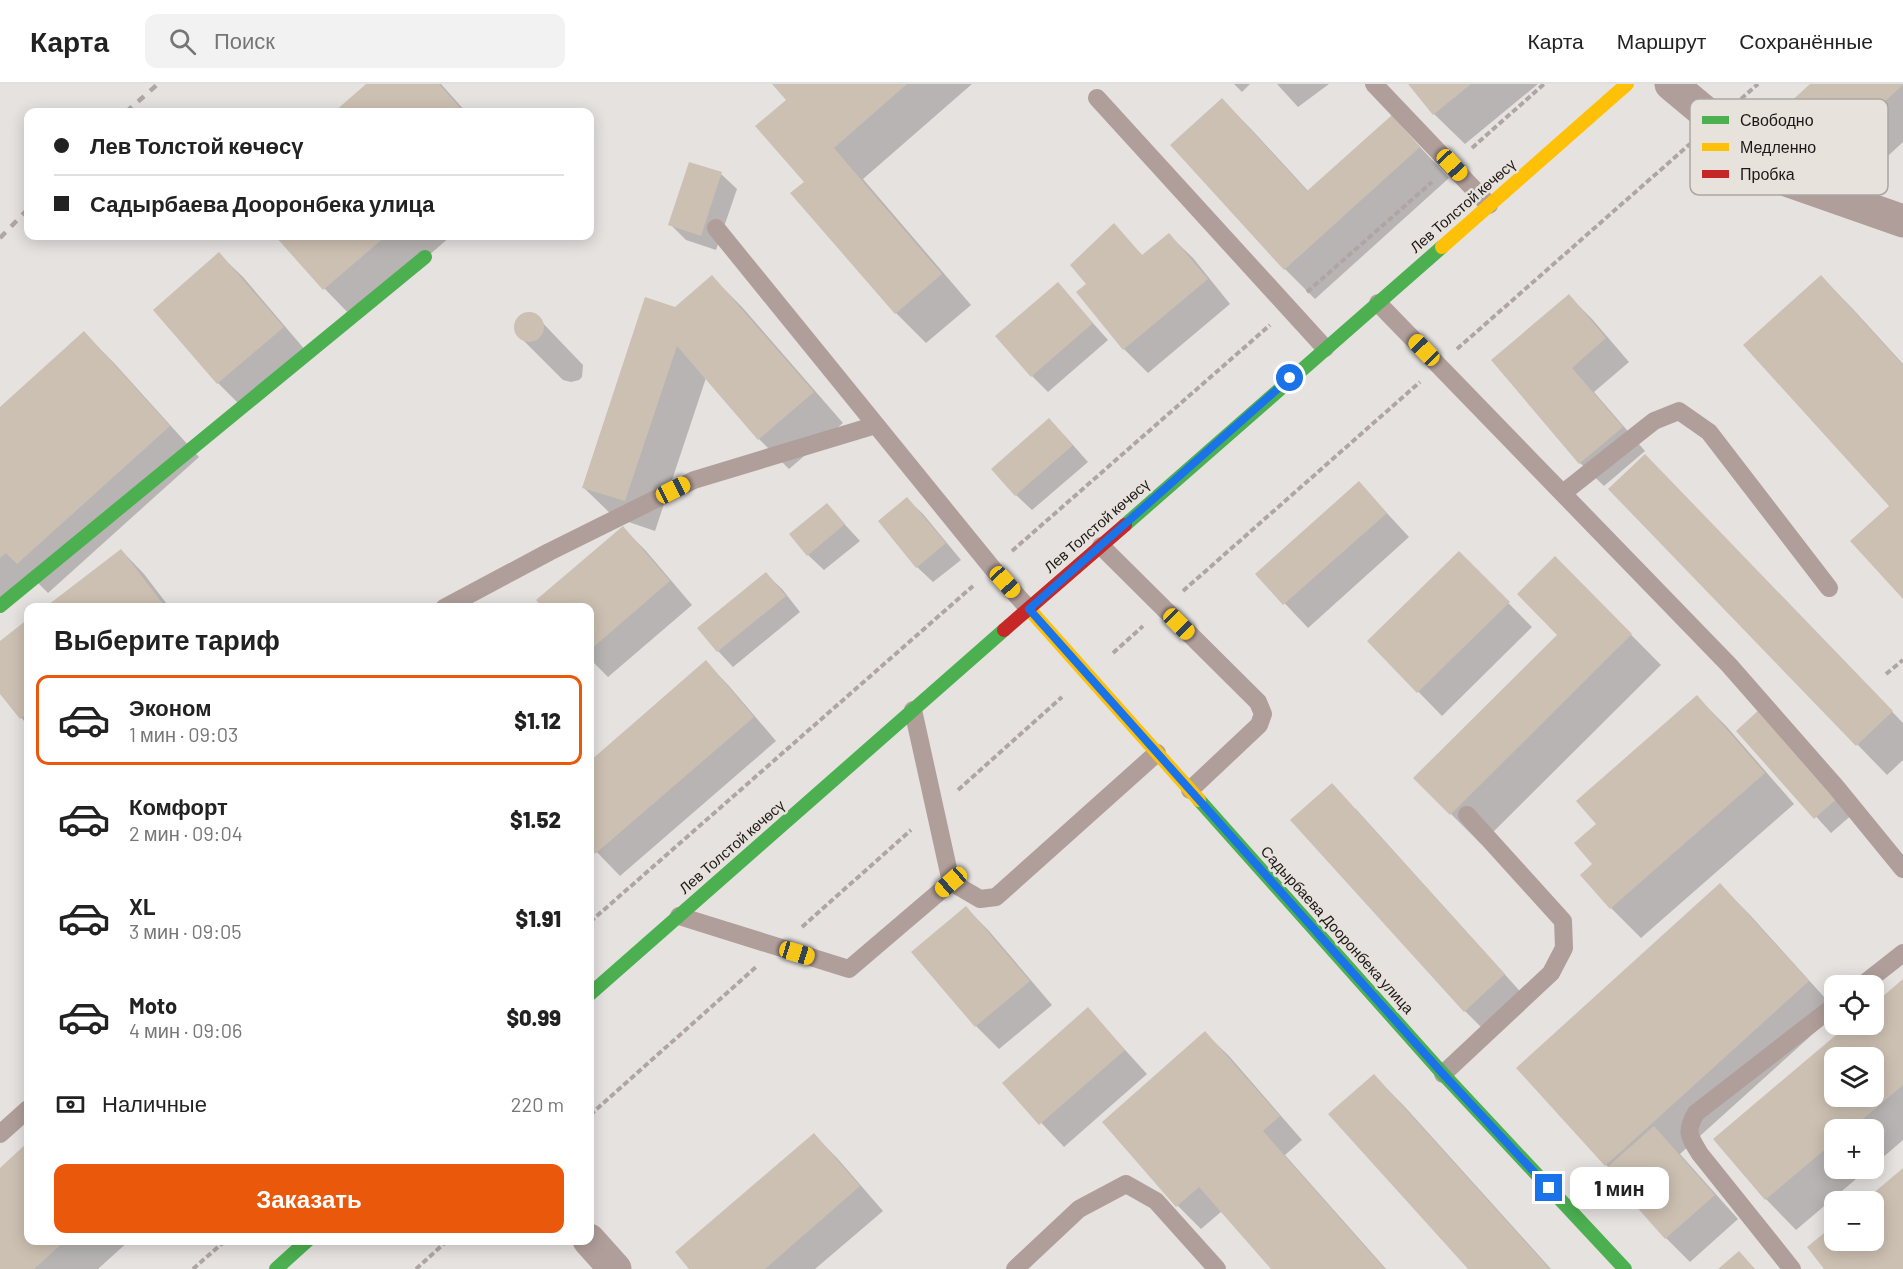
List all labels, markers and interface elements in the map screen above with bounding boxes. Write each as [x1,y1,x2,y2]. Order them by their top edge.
search box [145,14,565,68]
text: Карта [30,24,109,58]
icon: search [166,25,199,58]
text: Поиск [214,27,275,53]
text: Карта [1528,28,1584,53]
text: Маршрут [1617,28,1706,53]
text: Сохранённые [1739,28,1873,53]
legend [1690,99,1888,195]
text: Свободно [1740,110,1814,129]
text: Лев Толстой көчөсү [90,132,303,158]
text: Медленно [1740,137,1816,156]
car [1433,146,1471,184]
street label: Лев Толстой көчөсү [1406,154,1519,256]
text: Пробка [1740,164,1795,183]
text: Садырбаева Дооронбека улица [90,190,434,216]
car [1405,331,1443,369]
route start [1276,364,1303,391]
car [653,474,693,506]
street label: Лев Толстой көчөсү [1040,474,1153,576]
car [986,563,1024,601]
car [1160,605,1198,643]
text: Выберите тариф [54,623,280,655]
icon: car [57,693,111,747]
text: Эконом [129,694,212,720]
text: $1.12 [514,707,561,733]
text: 1 мин · 09:03 [129,722,238,746]
icon: car [57,792,111,846]
text: Комфорт [129,793,228,819]
street label: Лев Толстой көчөсү [675,795,788,897]
text: $1.52 [510,806,561,832]
text: 2 мин · 09:04 [129,821,243,845]
street label: Садырбаева Дооронбека улица [1258,842,1418,1017]
car [932,863,970,901]
icon: car [57,891,111,945]
text: XL [129,893,155,919]
text: $1.91 [516,905,561,931]
text: 3 мин · 09:05 [129,919,242,943]
car [777,939,817,967]
map controls [1824,975,1884,1251]
button: locate [1824,975,1884,1035]
icon: car [57,990,111,1044]
text: Moto [129,992,177,1018]
text: $0.99 [506,1004,561,1030]
text: 4 мин · 09:06 [129,1018,242,1042]
button: layers [1824,1047,1884,1107]
icon: cash [54,1088,87,1121]
text: Наличные [102,1090,207,1116]
text: 220 m [511,1092,564,1116]
button: + [1824,1119,1884,1179]
button: Заказать [54,1164,564,1233]
callout: 1 мин [1570,1167,1669,1209]
route end [1535,1174,1562,1201]
text: 1 мин [1594,1176,1645,1200]
button: − [1824,1191,1884,1251]

